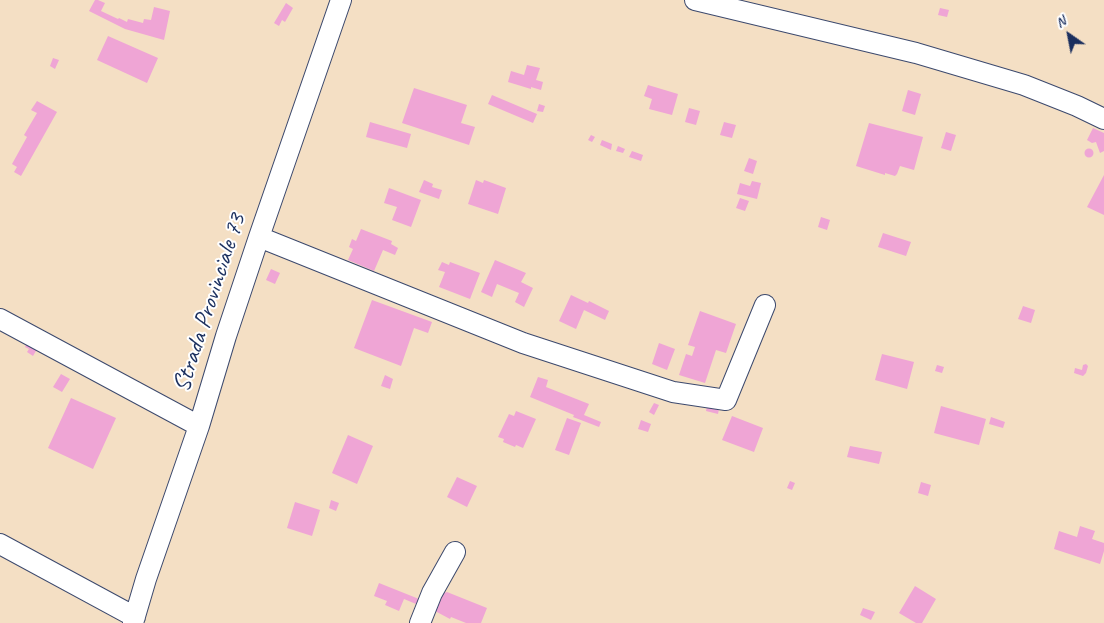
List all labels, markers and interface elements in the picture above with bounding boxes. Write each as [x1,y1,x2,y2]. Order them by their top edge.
north arrow [1044,10,1094,60]
text: N [1052,13,1069,31]
street label: Strada Provinciale 73 [167,210,253,396]

